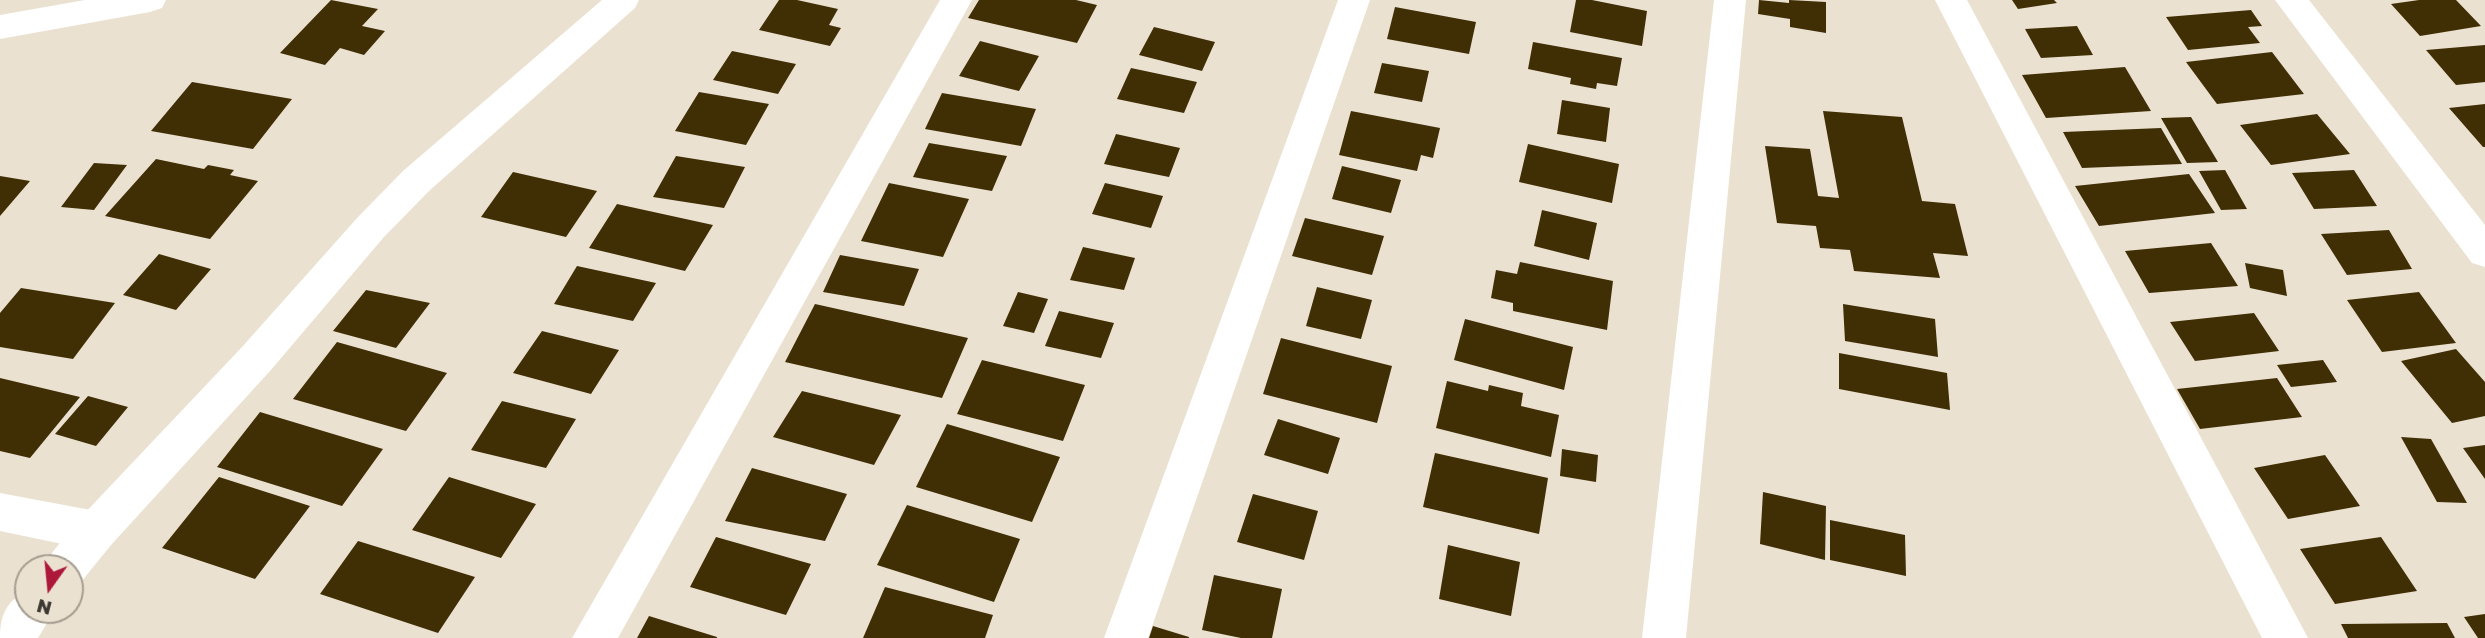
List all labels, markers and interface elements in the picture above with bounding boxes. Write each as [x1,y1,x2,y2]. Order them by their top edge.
north arrow [14,554,84,624]
text: N [34,595,54,621]

